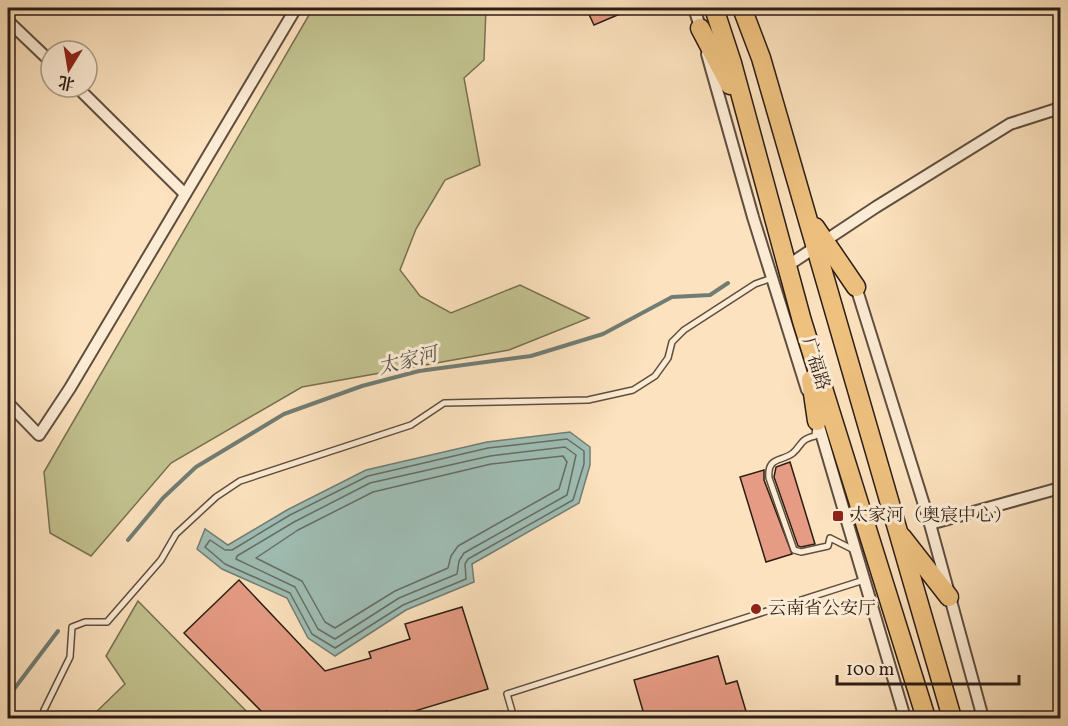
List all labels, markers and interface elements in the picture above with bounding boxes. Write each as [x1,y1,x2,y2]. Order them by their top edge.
north arrow [39,39,99,99]
text: 北 [57,69,76,94]
street label: 广福路 [795,335,835,393]
water label: 太家河 [376,340,443,383]
place label: 太家河（奥宸中心） [850,504,1012,529]
marker: 太家河（奥宸中心） [831,509,845,523]
place label: 云南省公安厅 [768,597,876,622]
marker: 云南省公安厅 [749,602,763,616]
scale bar [837,648,1018,686]
text: 100 m [846,658,895,683]

